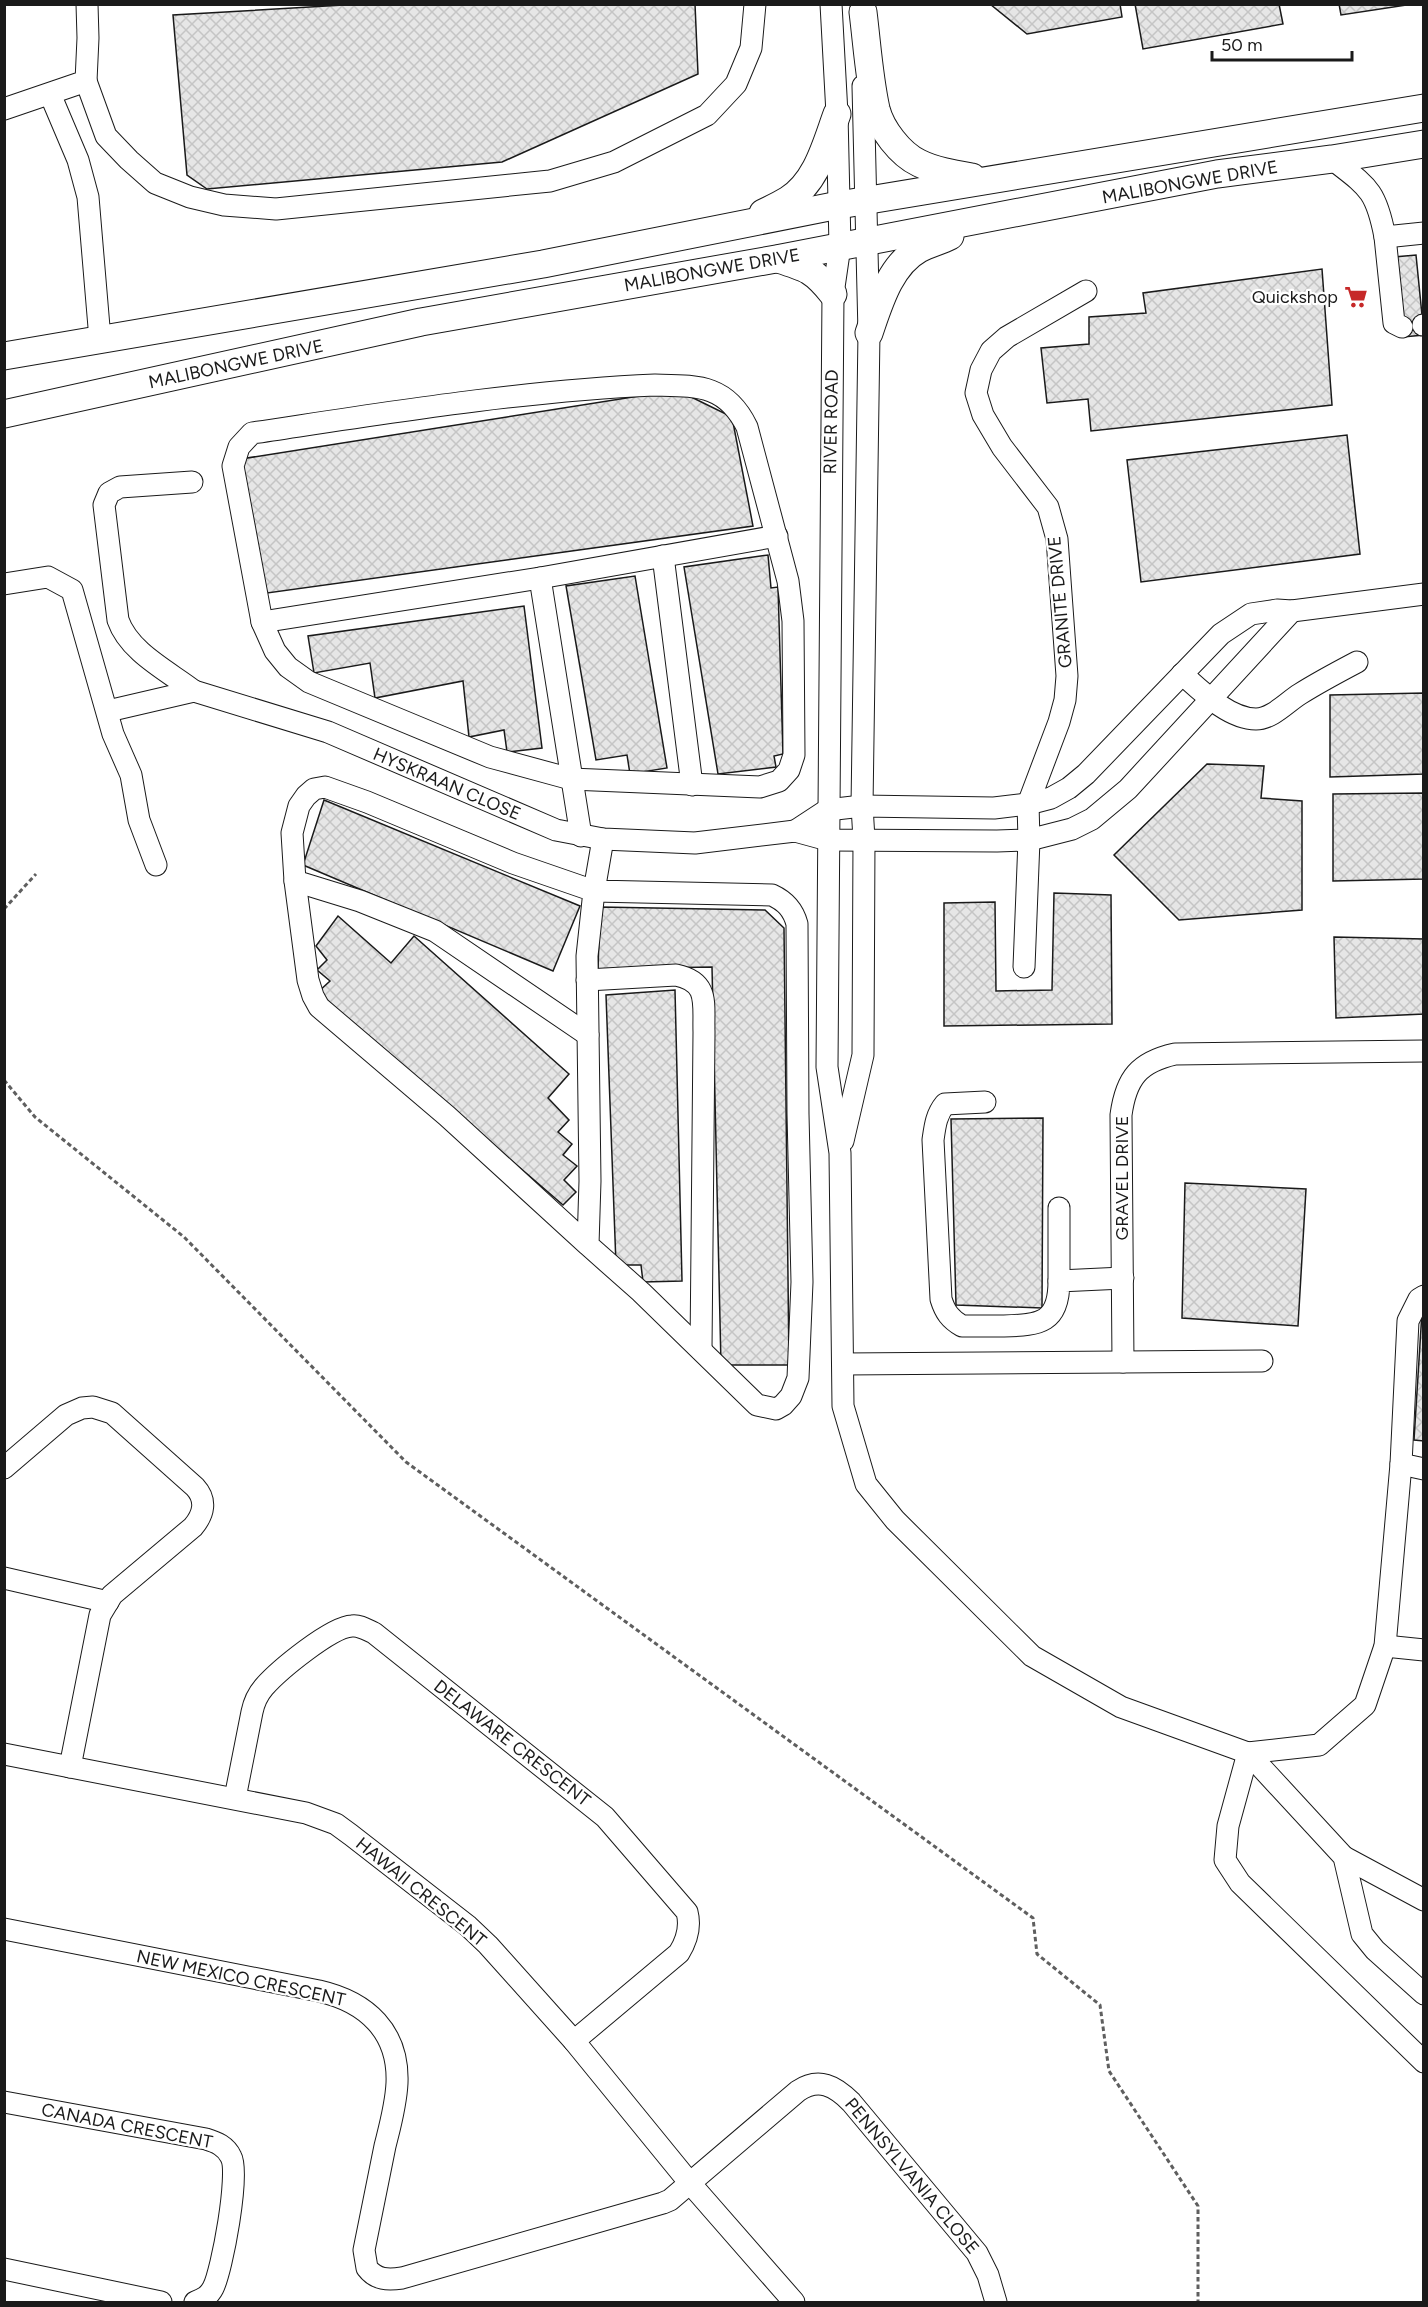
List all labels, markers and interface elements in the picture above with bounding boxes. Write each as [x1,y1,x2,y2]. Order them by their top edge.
scale bar [1212,24,1352,62]
text: 50 m [1221,34,1263,56]
street label: MALIBONGWE DRIVE [1100,156,1280,208]
street label: MALIBONGWE DRIVE [622,244,802,296]
supermarket icon: Quickshop [1343,284,1369,310]
place label: Quickshop [1252,286,1338,308]
street label: MALIBONGWE DRIVE [147,335,325,393]
street label: RIVER ROAD [819,369,843,475]
street label: GRANITE DRIVE [1043,535,1077,669]
street label: HYSKRAAN CLOSE [370,743,524,825]
street label: GRAVEL DRIVE [1111,1116,1133,1240]
street label: DELAWARE CRESCENT [429,1675,595,1811]
street label: HAWAII CRESCENT [351,1833,491,1951]
street label: NEW MEXICO CRESCENT [135,1945,348,2011]
street label: PENNSYLVANIA CLOSE [840,2093,984,2259]
street label: CANADA CRESCENT [40,2099,214,2153]

